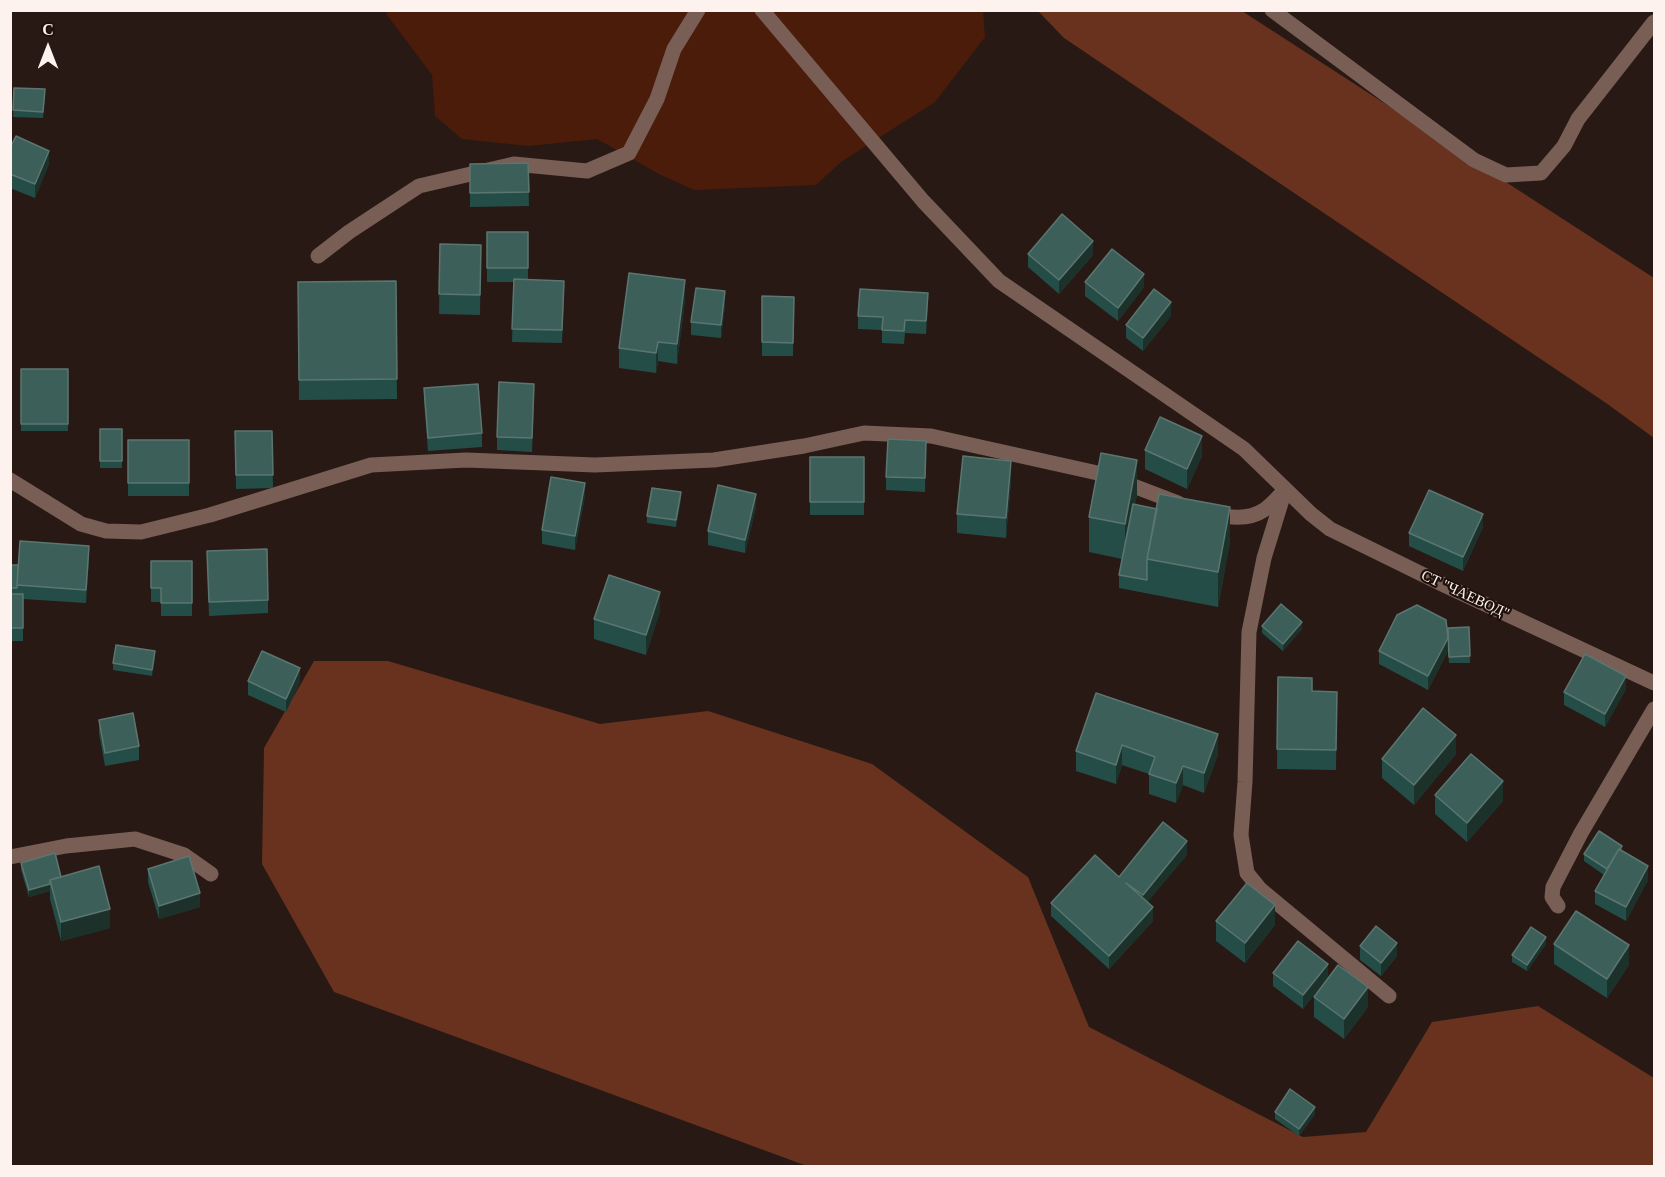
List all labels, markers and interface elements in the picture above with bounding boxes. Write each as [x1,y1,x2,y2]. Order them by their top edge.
north arrow [18,18,78,78]
text: С [42,21,54,38]
street label: СТ "ЧАЕВОД" [1418,567,1512,623]

